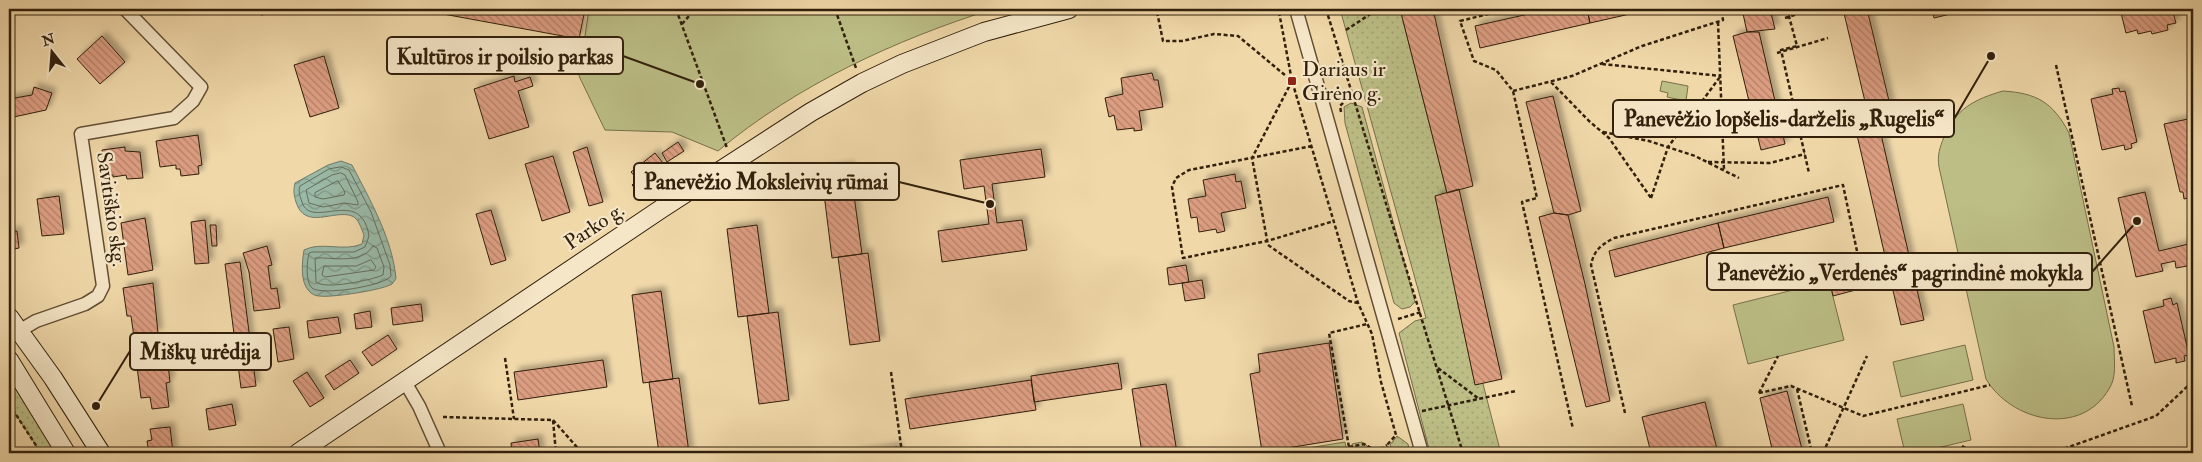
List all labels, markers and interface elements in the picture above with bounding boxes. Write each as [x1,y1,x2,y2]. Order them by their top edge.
north arrow [28,28,78,78]
text: N [39,30,57,50]
callout: Kultūros ir poilsio parkas [387,37,623,74]
text: Kultūros ir poilsio parkas [397,43,614,72]
place label: Dariaus ir Girėno g. [1302,56,1386,107]
marker: Dariaus ir Girėno g. [1286,75,1298,87]
callout: Panevėžio lopšelis-darželis „Rugelis“ [1613,100,1954,137]
text: Panevėžio lopšelis-darželis „Rugelis“ [1624,105,1945,134]
street label: Savitiškio skg. [90,150,133,268]
callout: Panevėžio Moksleivių rūmai [634,163,899,200]
text: Panevėžio Moksleivių rūmai [644,168,888,196]
street label: Parko g. [559,197,629,256]
callout: Panevėžio „Verdenės“ pagrindinė mokykla [1707,253,2092,290]
text: Panevėžio „Verdenės“ pagrindinė mokykla [1717,259,2084,288]
callout: Miškų urėdija [130,333,271,370]
text: Miškų urėdija [139,338,261,366]

